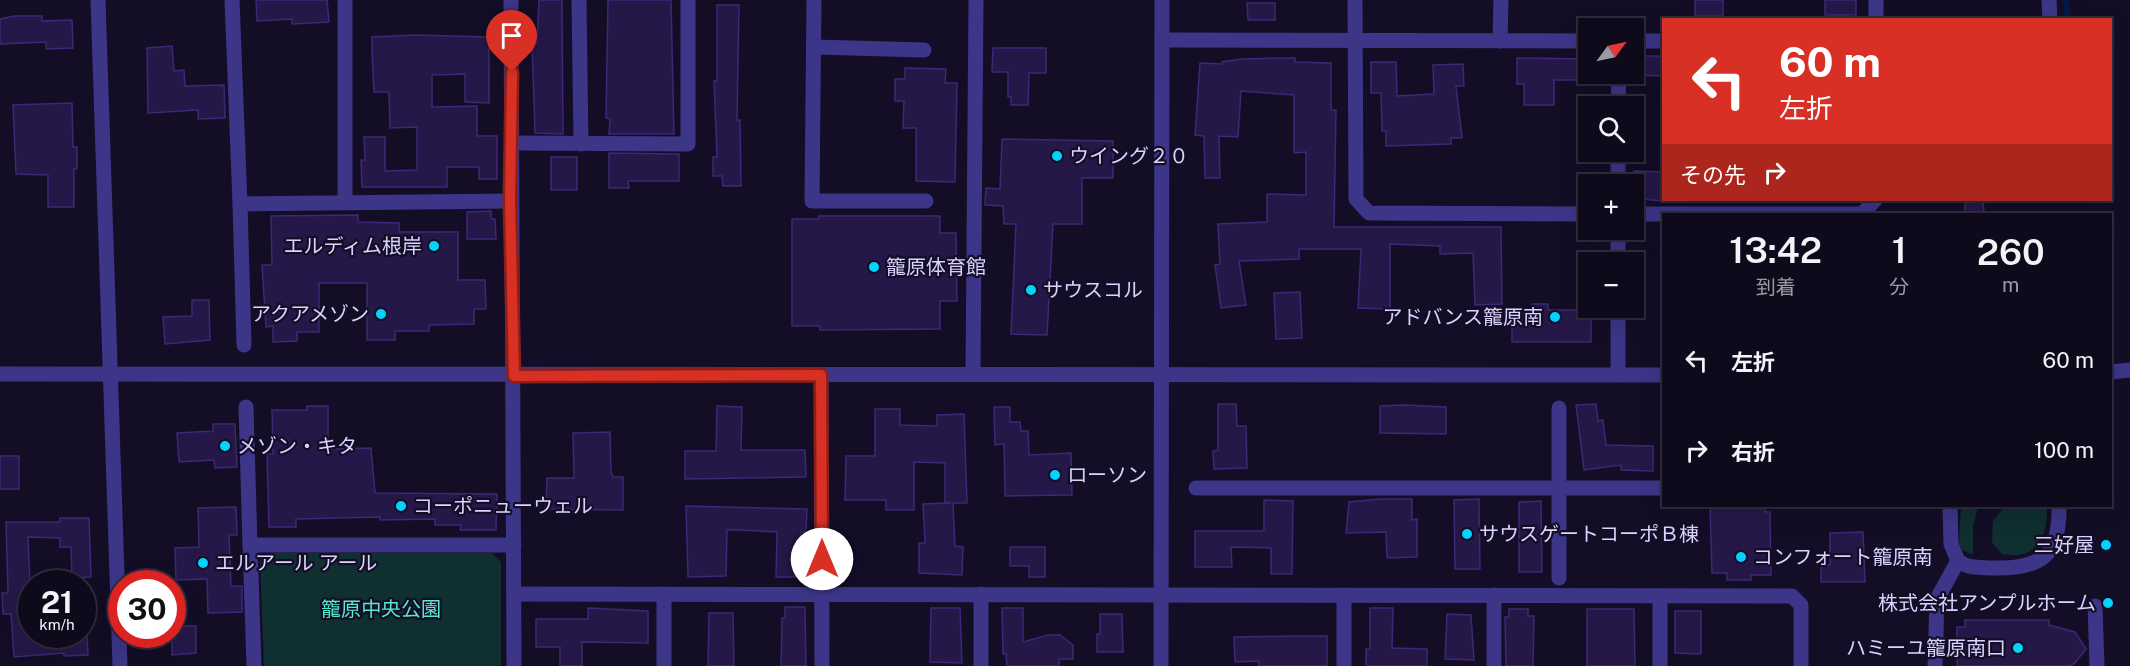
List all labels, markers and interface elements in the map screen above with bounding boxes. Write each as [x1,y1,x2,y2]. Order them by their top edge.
pin [486,10,537,72]
north arrow [1578,18,1644,84]
map controls [1578,18,1644,318]
icon: arrive [495,19,528,52]
text: 60 m [1779,37,1881,86]
icon: left [1680,42,1758,120]
text: 左折 [1779,92,1833,124]
button: search [1578,96,1644,162]
place label: ウイング２０ [1069,144,1189,168]
marker: ウイング２０ [1050,149,1064,163]
icon: right [1758,156,1791,189]
text: その先 [1680,162,1746,188]
button: + [1578,174,1644,240]
text: 13:42 [1729,229,1822,271]
text: 1 [1892,229,1907,271]
text: 260 [1977,231,2045,273]
place label: エルディム根岸 [283,234,422,258]
marker: エルディム根岸 [427,239,441,253]
button: − [1578,252,1644,318]
place label: 籠原体育館 [886,255,986,279]
marker: 籠原体育館 [867,260,881,274]
text: m [2002,273,2019,297]
text: 到着 [1756,275,1796,299]
text: 分 [1889,275,1909,299]
place label: サウスコル [1043,278,1143,302]
marker: サウスコル [1024,283,1038,297]
place label: アクアメゾン [251,302,369,326]
place label: アドバンス籠原南 [1382,305,1543,329]
marker: アクアメゾン [374,307,388,321]
marker: アドバンス籠原南 [1548,310,1562,324]
icon: left [1680,344,1713,377]
text: 60 m [2043,347,2094,373]
text: 左折 [1731,349,1775,375]
place label: メゾン・キタ [237,434,357,458]
icon: right [1680,434,1713,467]
text: 100 m [2034,437,2094,463]
marker: メゾン・キタ [218,439,232,453]
text: 右折 [1731,439,1775,465]
place label: ローソン [1067,463,1147,487]
marker: ローソン [1048,468,1062,482]
place label: コーポニューウェル [413,494,593,518]
marker: コーポニューウェル [394,499,408,513]
place label: サウスゲートコーポＢ棟 [1479,522,1699,546]
position arrow [790,527,854,591]
marker: サウスゲートコーポＢ棟 [1460,527,1474,541]
place label: 三好屋 [2034,533,2094,557]
marker: 三好屋 [2099,538,2113,552]
place label: コンフォート籠原南 [1753,545,1932,569]
marker: コンフォート籠原南 [1734,550,1748,564]
place label: エルアール アール [215,551,377,575]
marker: エルアール アール [196,556,210,570]
speed limit sign: 30 [108,570,186,648]
text: 21 [41,584,73,620]
place label: 株式会社アンプルホーム [1878,591,2096,615]
marker: 株式会社アンプルホーム [2101,596,2115,610]
park label: 籠原中央公園 [321,597,441,621]
text: km/h [39,616,75,633]
place label: ハミーユ籠原南口 [1846,636,2006,660]
marker: ハミーユ籠原南口 [2011,641,2025,655]

